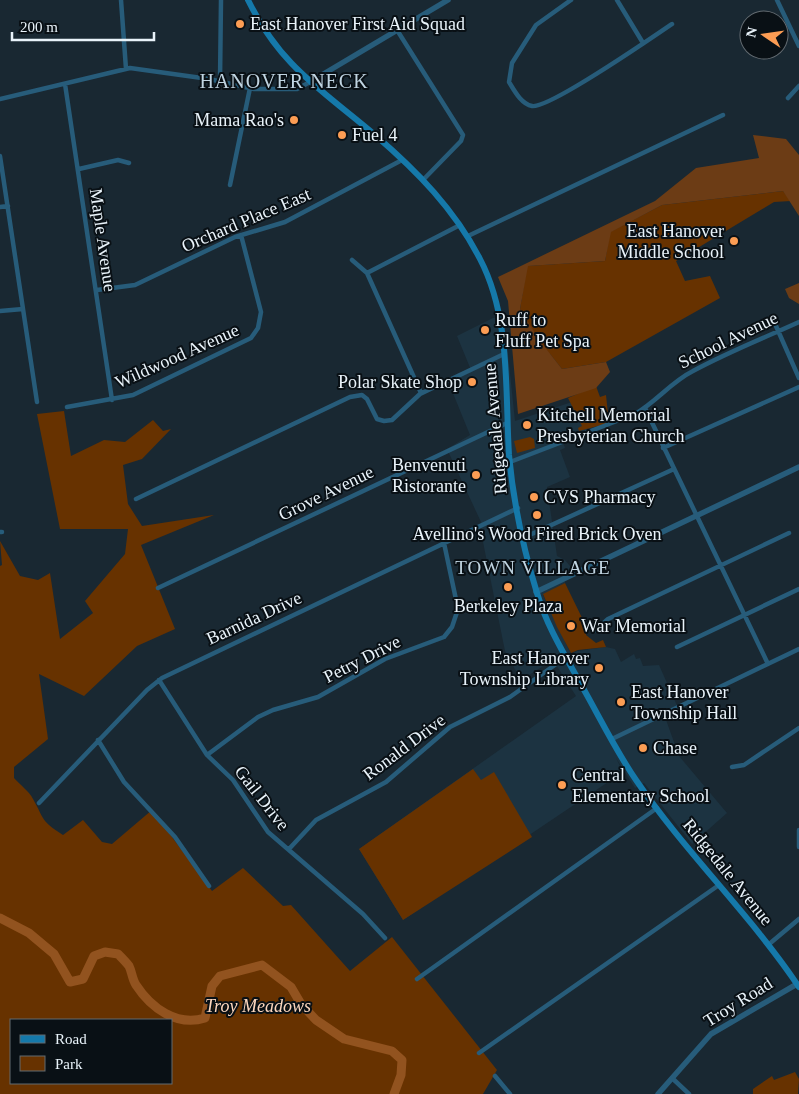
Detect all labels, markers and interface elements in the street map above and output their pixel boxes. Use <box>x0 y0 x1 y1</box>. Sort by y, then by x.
scale bar <box>12 10 155 42</box>
north arrow <box>739 10 789 60</box>
place label: East Hanover First Aid Squad <box>250 14 465 34</box>
marker: East Hanover First Aid Squad <box>234 18 246 30</box>
text: 200 m <box>20 19 58 35</box>
text: N <box>743 26 760 39</box>
district label: HANOVER NECK <box>199 70 369 92</box>
place label: Mama Rao's <box>194 110 284 130</box>
marker: Mama Rao's <box>288 114 300 126</box>
place label: Fuel 4 <box>352 125 398 145</box>
marker: Fuel 4 <box>336 129 348 141</box>
street label: Orchard Place East <box>179 184 313 256</box>
street label: Maple Avenue <box>86 187 120 293</box>
place label: East Hanover Middle School <box>618 221 724 262</box>
marker: East Hanover Middle School <box>728 235 740 247</box>
street label: School Avenue <box>675 307 781 373</box>
place label: Ruff to Fluff Pet Spa <box>495 310 590 351</box>
street label: Wildwood Avenue <box>112 320 242 392</box>
marker: Ruff to Fluff Pet Spa <box>479 324 491 336</box>
street label: Ridgedale Avenue <box>479 363 511 495</box>
place label: Polar Skate Shop <box>338 372 462 392</box>
marker: Polar Skate Shop <box>466 376 478 388</box>
place label: Kitchell Memorial Presbyterian Church <box>537 405 684 446</box>
marker: Kitchell Memorial Presbyterian Church <box>521 419 533 431</box>
place label: Benvenuti Ristorante <box>392 455 466 496</box>
street label: Grove Avenue <box>275 461 377 525</box>
marker: Benvenuti Ristorante <box>470 469 482 481</box>
place label: CVS Pharmacy <box>544 487 656 507</box>
marker: CVS Pharmacy <box>528 491 540 503</box>
marker: Avellino's Wood Fired Brick Oven <box>531 509 543 521</box>
place label: Avellino's Wood Fired Brick Oven <box>412 524 662 544</box>
district label: TOWN VILLAGE <box>455 557 611 578</box>
marker: Berkeley Plaza <box>502 581 514 593</box>
street label: Barnida Drive <box>203 587 305 649</box>
place label: Berkeley Plaza <box>454 596 562 616</box>
place label: War Memorial <box>581 616 686 636</box>
marker: War Memorial <box>565 620 577 632</box>
street label: Petry Drive <box>320 631 404 687</box>
place label: East Hanover Township Library <box>460 648 589 689</box>
marker: East Hanover Township Library <box>593 662 605 674</box>
place label: East Hanover Township Hall <box>631 682 737 723</box>
marker: East Hanover Township Hall <box>615 696 627 708</box>
street label: Ronald Drive <box>359 710 449 784</box>
place label: Chase <box>653 738 697 758</box>
marker: Chase <box>637 742 649 754</box>
street label: Gail Drive <box>231 762 293 834</box>
place label: Central Elementary School <box>572 765 709 806</box>
marker: Central Elementary School <box>556 779 568 791</box>
street label: Ridgedale Avenue <box>679 815 777 929</box>
street label: Troy Road <box>700 973 776 1031</box>
park label: Troy Meadows <box>205 996 311 1016</box>
legend <box>10 1019 172 1084</box>
text: Road <box>55 1031 87 1047</box>
text: Park <box>55 1056 83 1072</box>

